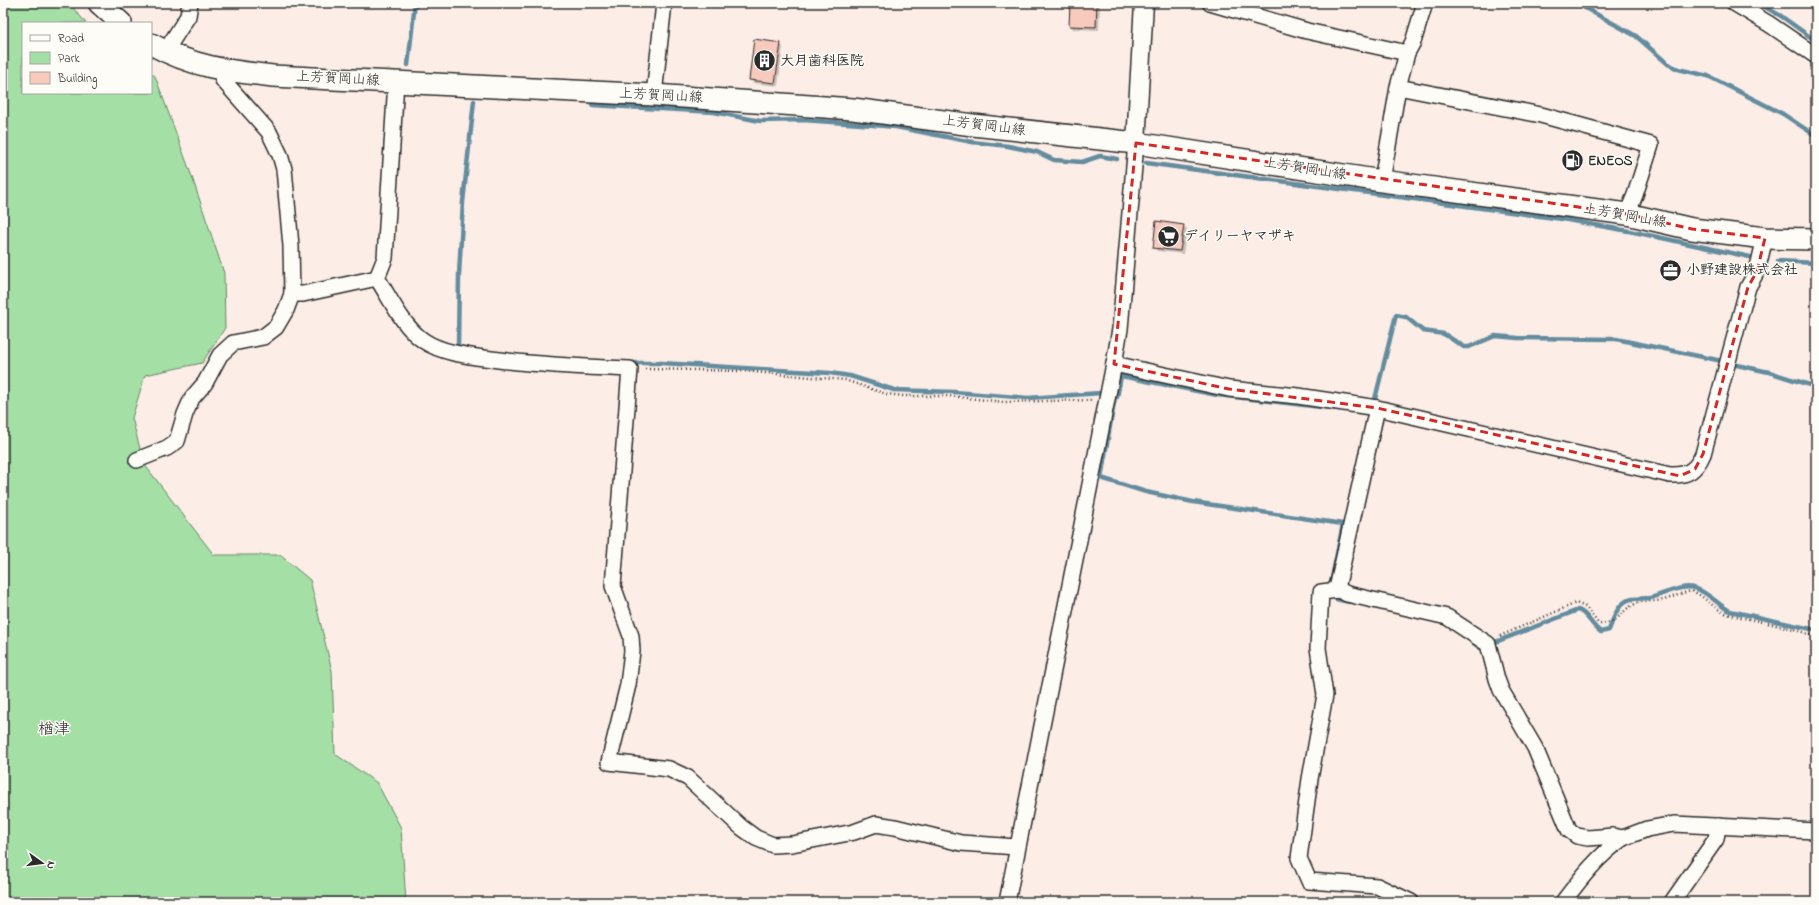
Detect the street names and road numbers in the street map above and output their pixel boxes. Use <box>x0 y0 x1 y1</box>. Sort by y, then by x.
street label: 上芳賀岡山線 <box>296 66 380 92</box>
street label: 上芳賀岡山線 <box>619 83 703 109</box>
street label: 上芳賀岡山線 <box>941 110 1027 142</box>
street label: 上芳賀岡山線 <box>1262 152 1348 186</box>
street label: 上芳賀岡山線 <box>1582 198 1668 234</box>

